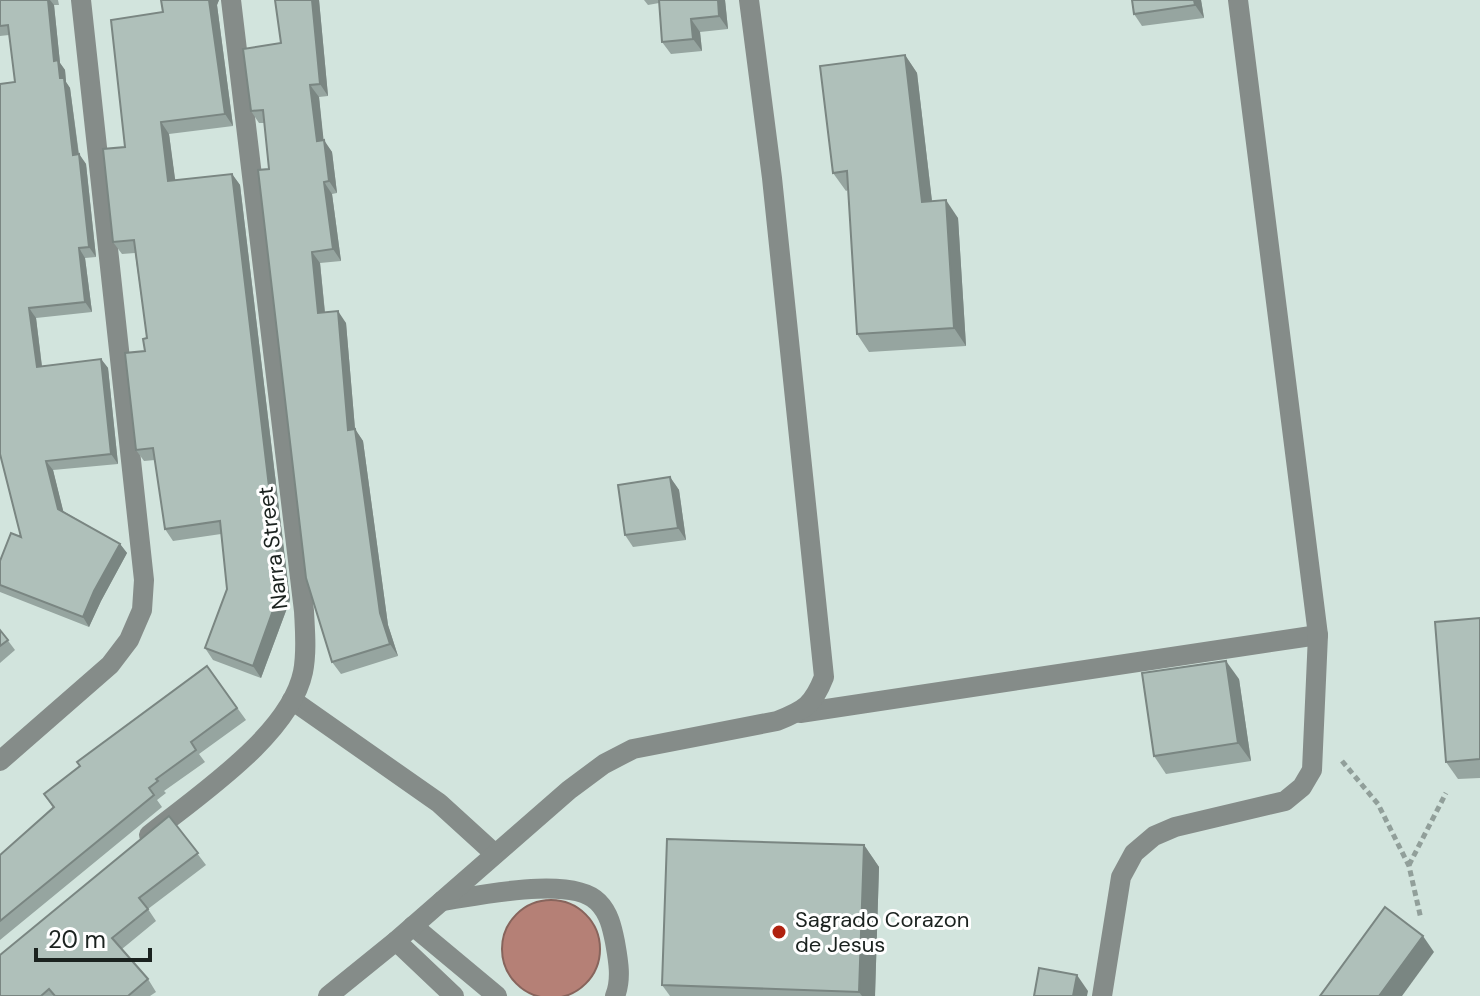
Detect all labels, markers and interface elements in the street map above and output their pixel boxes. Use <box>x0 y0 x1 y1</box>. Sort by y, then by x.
street label: Narra Street <box>251 485 294 611</box>
place label: Sagrado Corazon de Jesus <box>795 905 969 959</box>
scale bar <box>36 912 150 962</box>
marker: Sagrado Corazon de Jesus <box>770 923 788 941</box>
text: 20 m <box>48 924 106 955</box>

